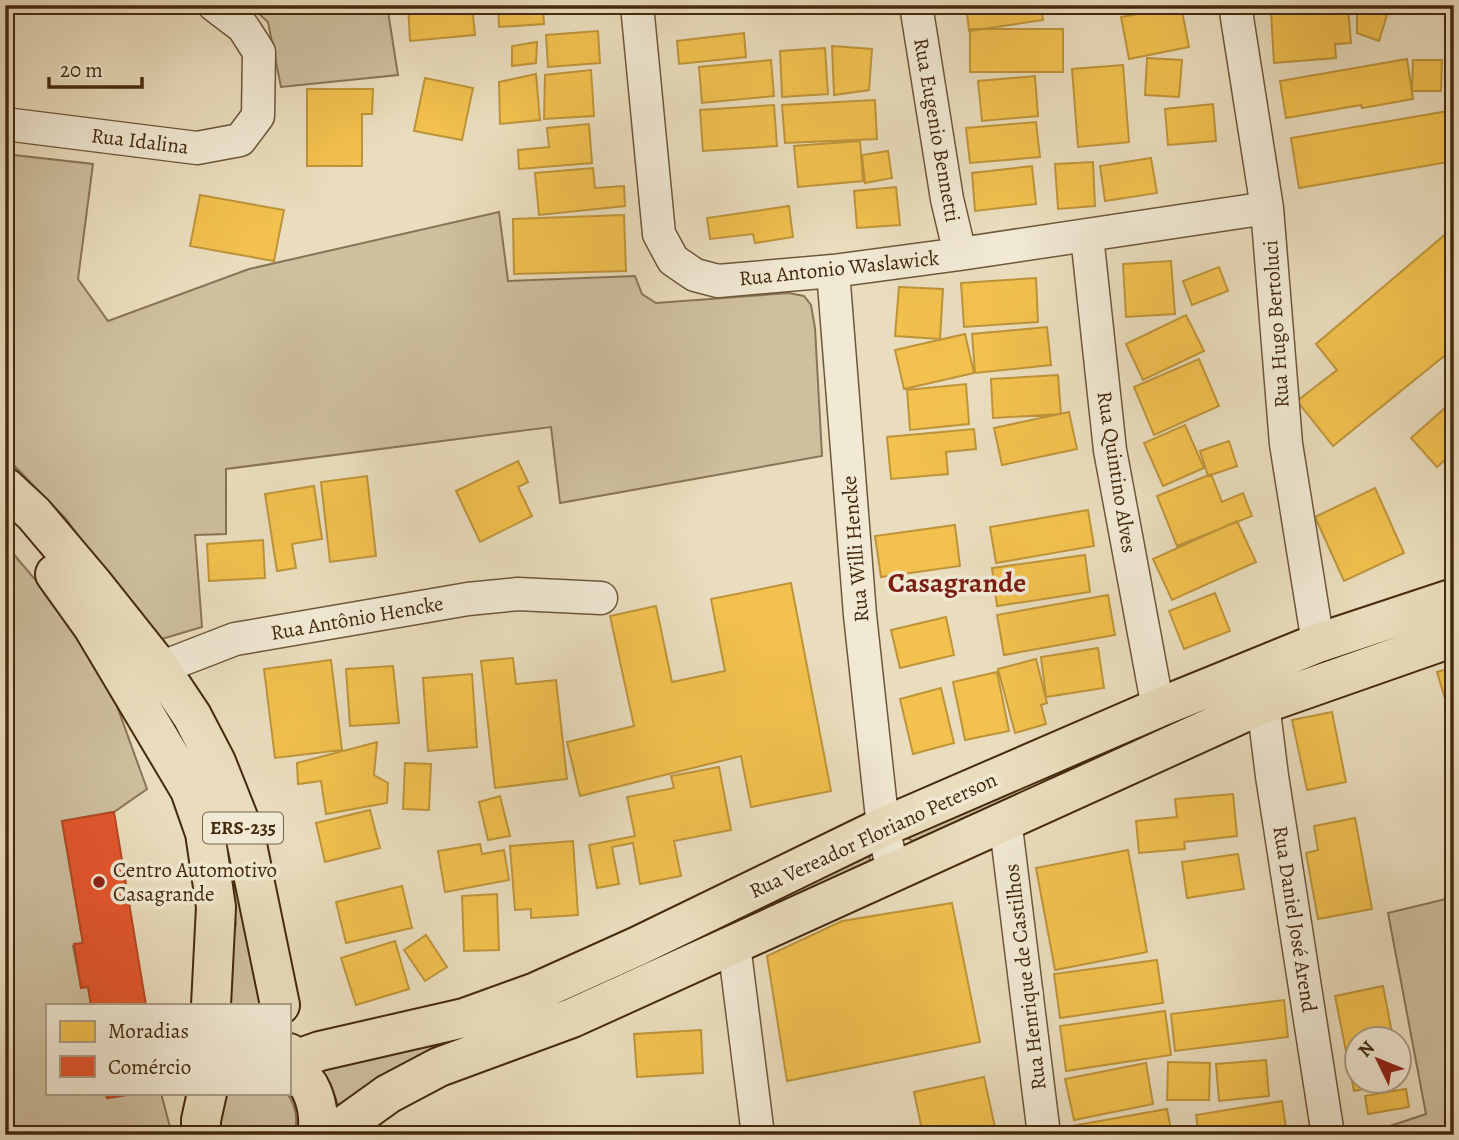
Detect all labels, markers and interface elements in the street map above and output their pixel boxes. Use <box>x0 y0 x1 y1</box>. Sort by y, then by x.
street label: Rua Eugenio Bennetti <box>907 36 967 224</box>
scale bar <box>49 46 142 90</box>
text: 20 m <box>60 56 103 84</box>
street label: Rua Idalina <box>90 121 191 161</box>
street label: Rua Hugo Bertoluci <box>1256 239 1296 409</box>
street label: Rua Antonio Waslawick <box>738 244 941 292</box>
street label: Rua Quintino Alves <box>1090 389 1144 555</box>
street label: Rua Willi Hencke <box>835 474 875 624</box>
district label: Casagrande <box>888 564 1026 602</box>
street label: Rua Antônio Hencke <box>268 589 446 647</box>
street label: Rua Vereador Floriano Peterson <box>745 765 1001 905</box>
road number: ERS-235 <box>203 813 283 844</box>
street label: Rua Daniel José Arend <box>1266 824 1324 1015</box>
place label: Centro Automotivo Casagrande <box>113 856 277 908</box>
street label: Rua Henrique de Castilhos <box>997 862 1053 1092</box>
marker: Centro Automotivo Casagrande <box>91 874 107 890</box>
legend <box>46 1004 290 1094</box>
text: Moradias <box>108 1017 189 1045</box>
north arrow <box>1344 1024 1414 1094</box>
text: N <box>1352 1035 1381 1063</box>
text: Comércio <box>108 1053 191 1081</box>

